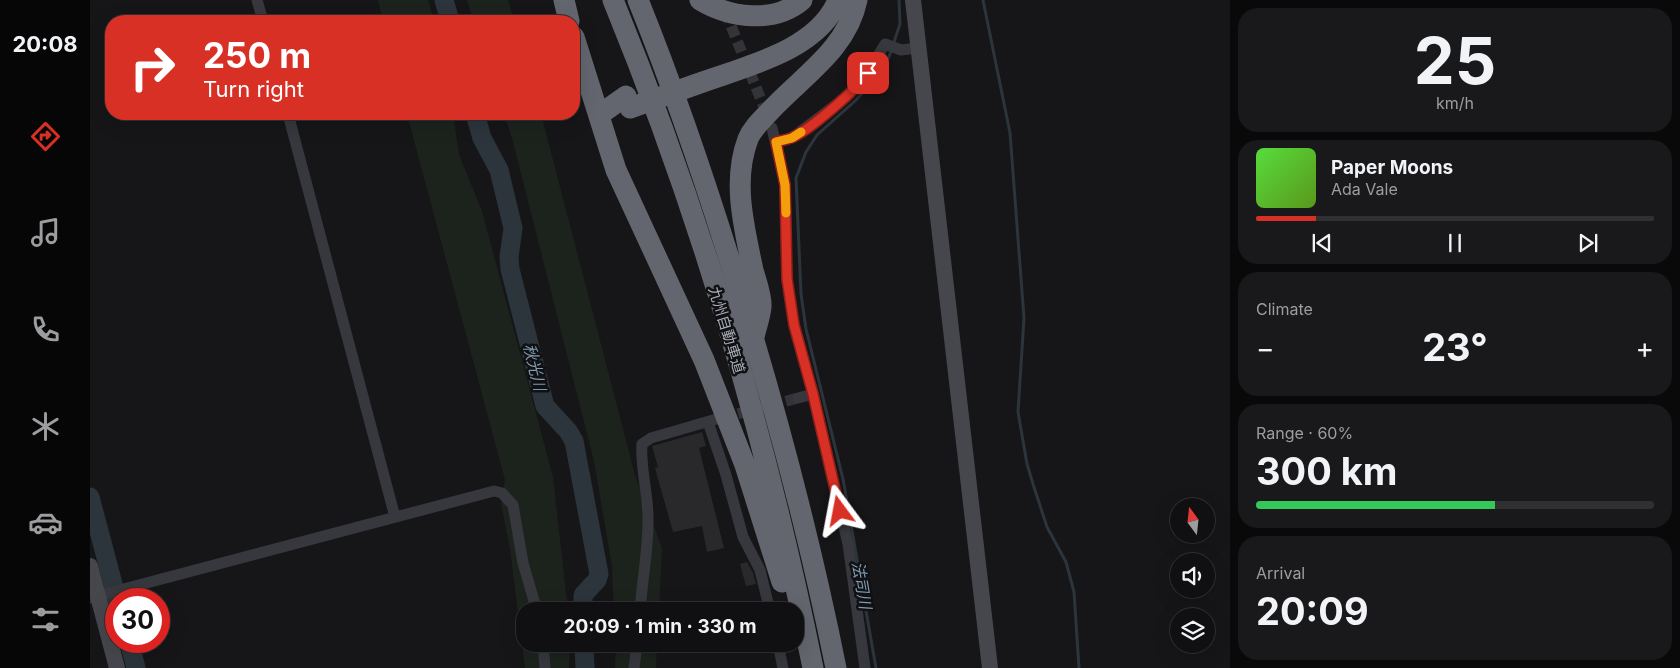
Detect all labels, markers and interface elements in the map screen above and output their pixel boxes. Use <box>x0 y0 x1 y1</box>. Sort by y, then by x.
text: 25 <box>1414 21 1496 100</box>
text: 20:08 <box>12 31 78 57</box>
text: 250 m <box>203 34 311 76</box>
icon: right <box>120 35 185 100</box>
pin <box>847 52 889 94</box>
icon: arrive <box>854 59 882 87</box>
text: Turn right <box>203 76 304 102</box>
text: km/h <box>1436 93 1474 113</box>
icon: directions <box>28 119 63 154</box>
text: Paper Moons <box>1331 156 1453 179</box>
text: Ada Vale <box>1331 179 1398 199</box>
icon: music <box>28 215 63 250</box>
icon: previous <box>1308 229 1336 257</box>
icon: pause <box>1441 229 1469 257</box>
icon: next <box>1574 229 1602 257</box>
street label: 九州自動車道 <box>705 284 749 376</box>
text: Climate <box>1256 299 1313 319</box>
icon: phone <box>28 312 63 347</box>
text: 23° <box>1422 324 1488 370</box>
text: − <box>1256 331 1275 365</box>
text: + <box>1635 331 1654 365</box>
water label: 秋光川 <box>519 341 551 395</box>
icon: climate <box>28 409 63 444</box>
text: Range · 60% <box>1256 423 1353 443</box>
text: 300 km <box>1256 448 1398 494</box>
position arrow <box>813 484 865 536</box>
north arrow <box>1170 498 1215 542</box>
map controls <box>1170 498 1215 653</box>
icon: car <box>28 505 63 540</box>
button: sound <box>1170 553 1215 598</box>
water label: 法司川 <box>848 560 876 612</box>
text: Arrival <box>1256 563 1305 583</box>
speed limit sign: 30 <box>105 588 170 653</box>
text: 20:09 <box>1256 588 1369 634</box>
icon: filters <box>28 602 63 637</box>
button: layers <box>1170 608 1215 653</box>
text: 20:09 · 1 min · 330 m <box>563 615 757 638</box>

